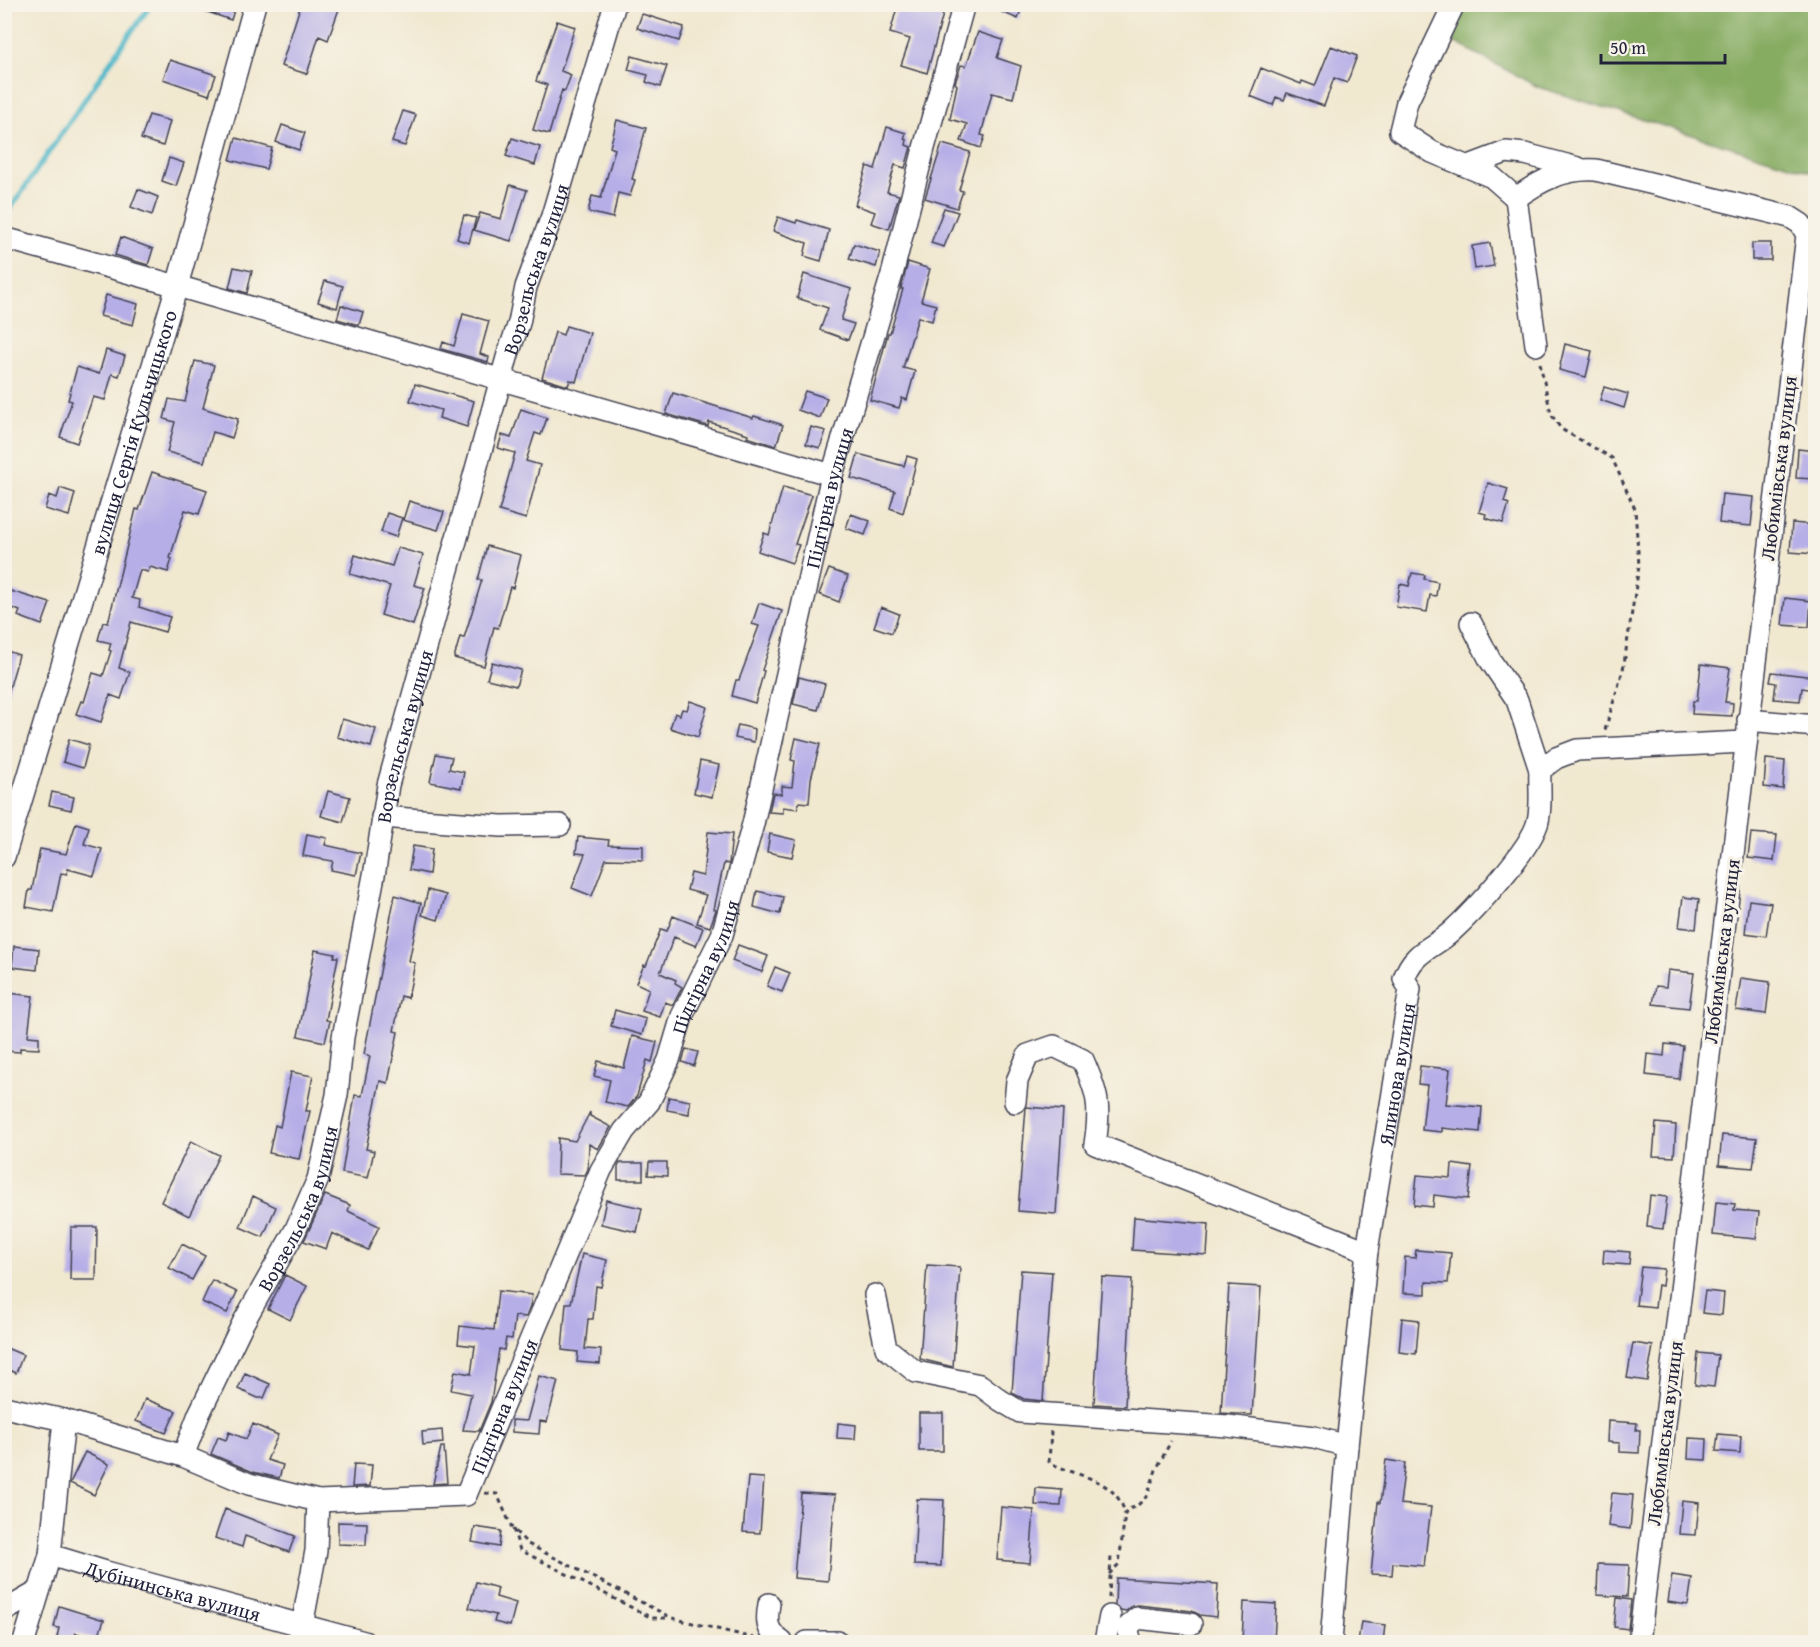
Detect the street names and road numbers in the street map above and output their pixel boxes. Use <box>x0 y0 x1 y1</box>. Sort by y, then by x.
street label: Ворзельська вулиця <box>495 180 575 358</box>
street label: вулиця Сергія Кульчицького <box>82 306 183 558</box>
street label: Любимівська вулиця <box>1752 374 1804 562</box>
street label: Підгірна вулиця <box>797 424 860 571</box>
street label: Ворзельська вулиця <box>368 646 440 825</box>
street label: Любимівська вулиця <box>1695 857 1747 1045</box>
street label: Підгірна вулиця <box>663 896 746 1037</box>
street label: Ялинова вулиця <box>1370 1000 1422 1149</box>
street label: Ворзельська вулиця <box>250 1123 344 1296</box>
street label: Підгірна вулиця <box>462 1334 544 1478</box>
street label: Любимівська вулиця <box>1638 1339 1690 1527</box>
street label: Дубінинська вулиця <box>81 1552 264 1628</box>

